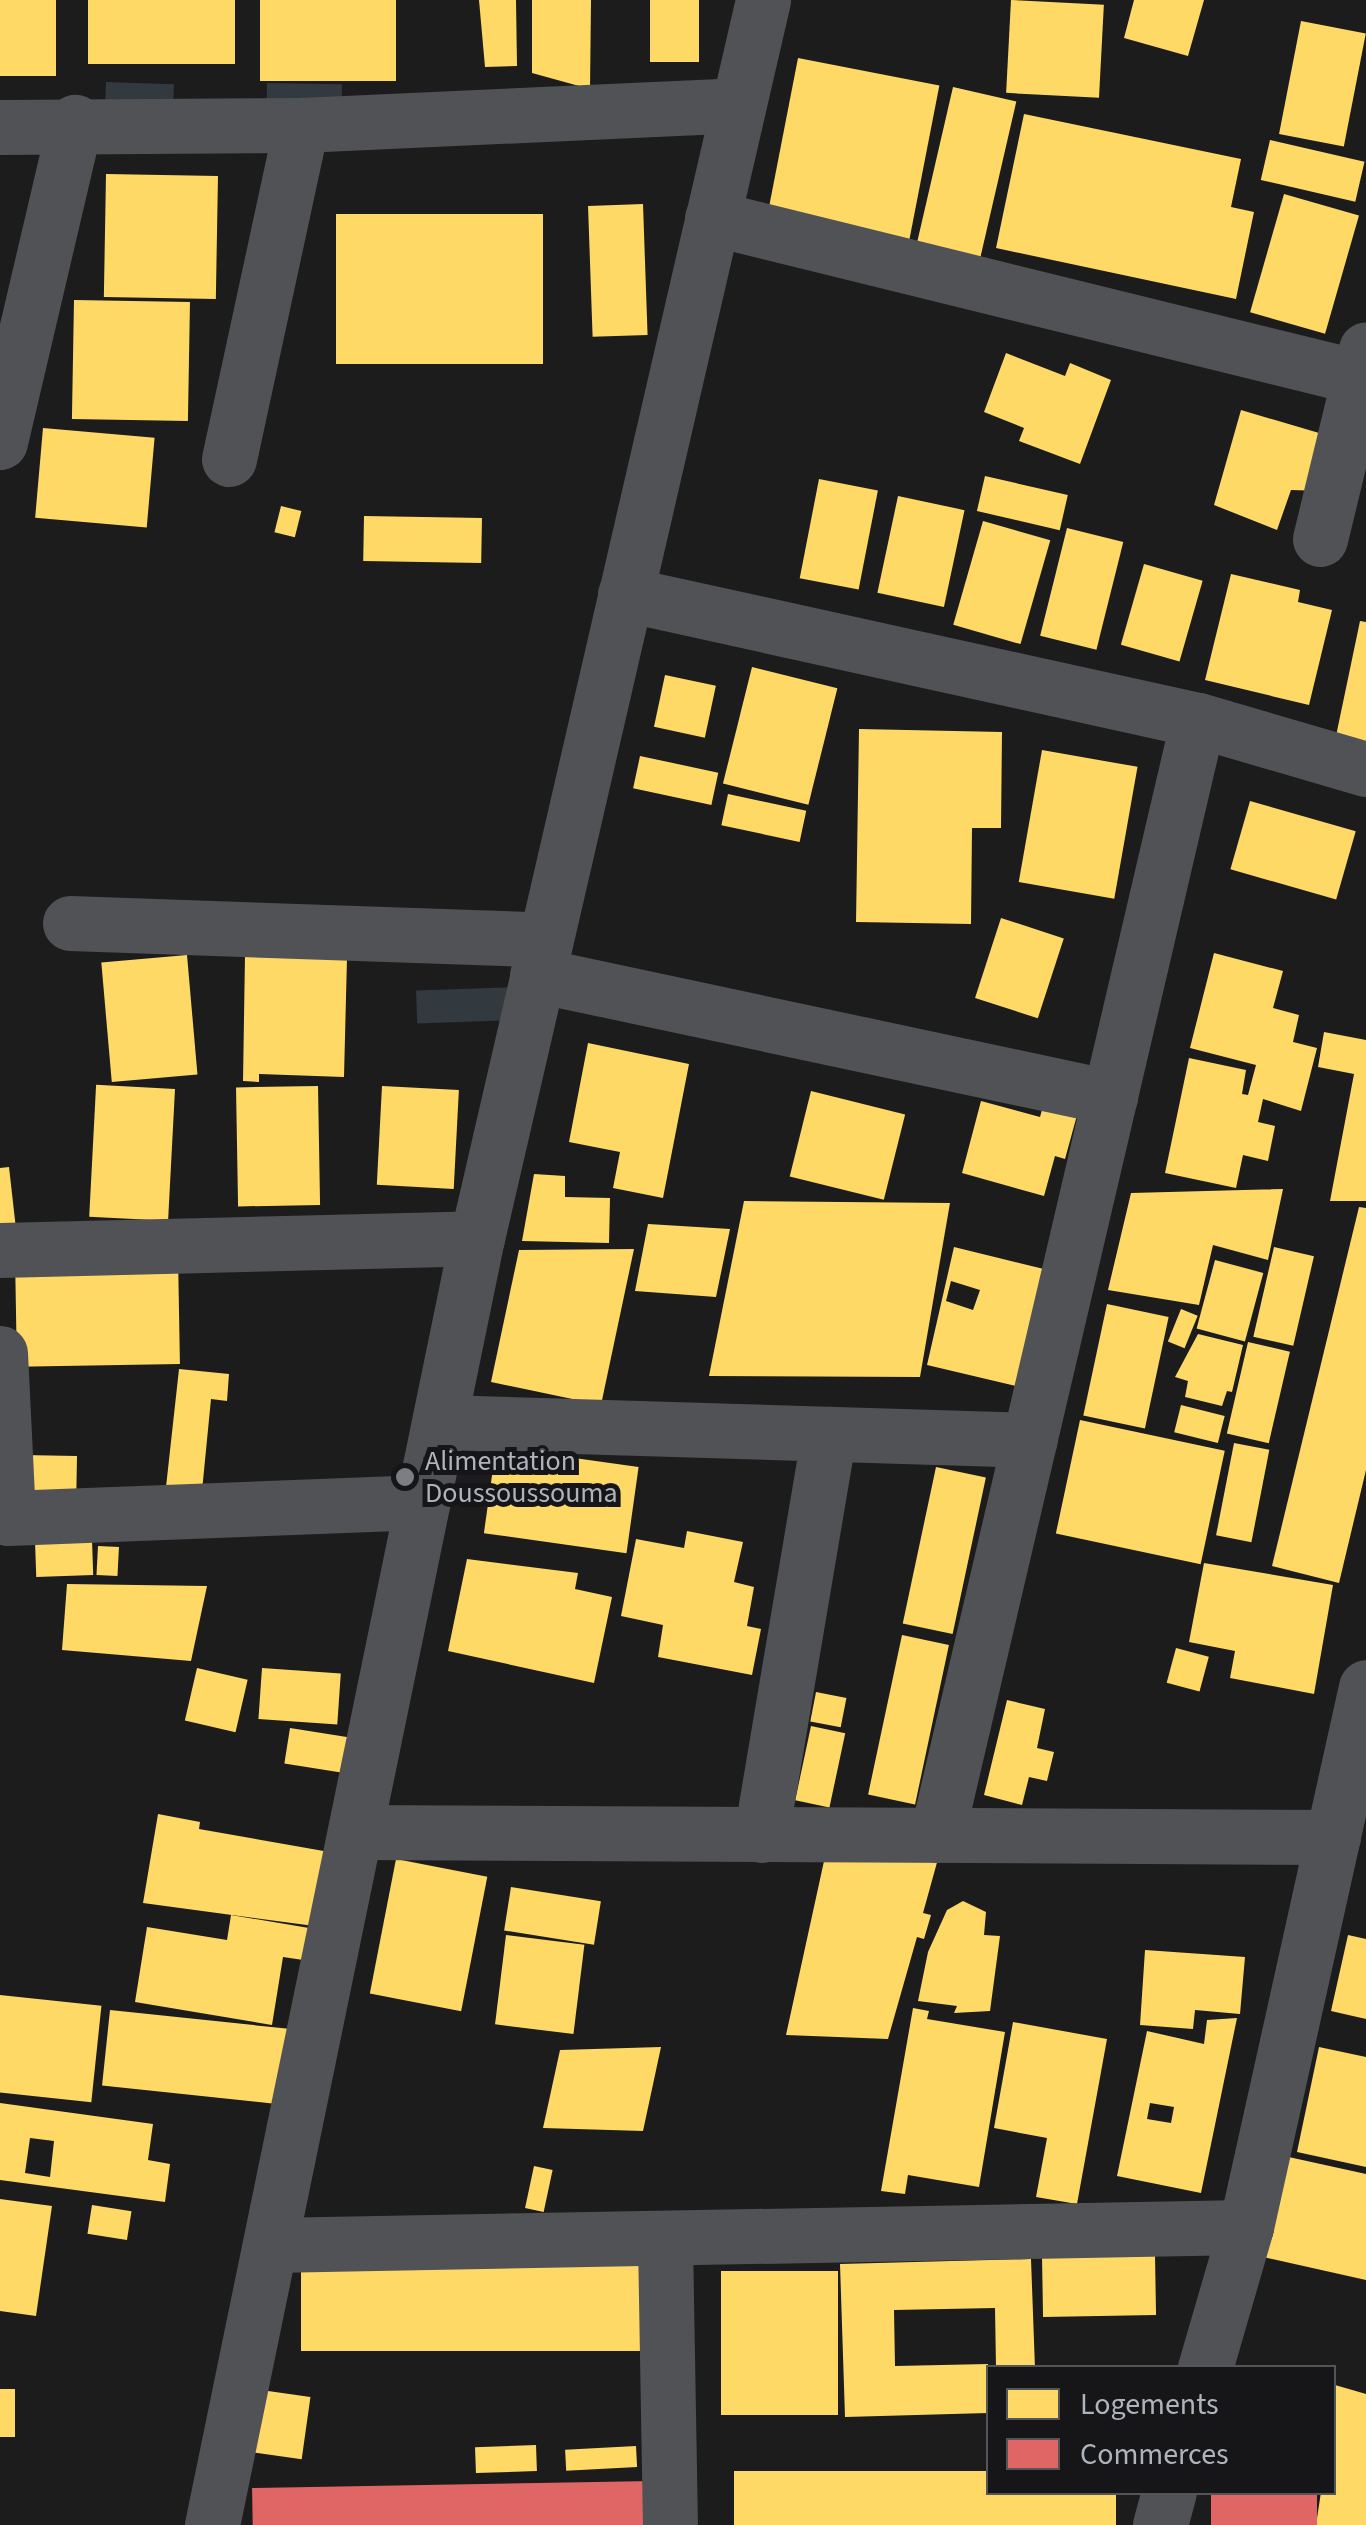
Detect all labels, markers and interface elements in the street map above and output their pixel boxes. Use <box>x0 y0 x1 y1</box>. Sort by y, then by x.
place label: Alimentation Doussoussouma <box>425 1444 618 1510</box>
marker: Alimentation Doussoussouma <box>394 1466 416 1488</box>
legend <box>986 2365 1336 2495</box>
text: Logements <box>1080 2383 1219 2426</box>
text: Commerces <box>1080 2433 1229 2476</box>

